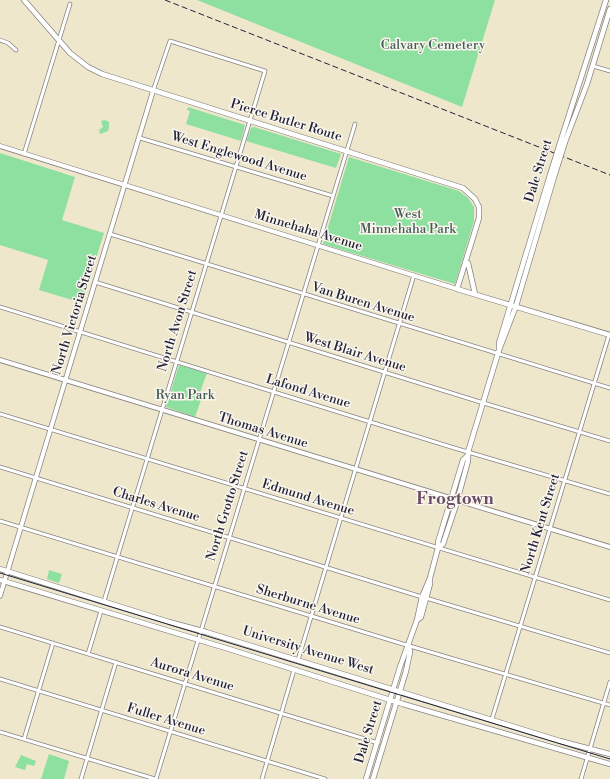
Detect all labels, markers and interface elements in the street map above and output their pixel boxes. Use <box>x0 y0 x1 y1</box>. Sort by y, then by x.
park label: Calvary Cemetery <box>381 38 485 54</box>
street label: Pierce Butler Route <box>228 97 344 145</box>
street label: West Englewood Avenue <box>169 129 309 185</box>
street label: Dale Street <box>522 138 556 204</box>
street label: Minnehaha Avenue <box>252 207 364 255</box>
park label: West Minnehaha Park <box>360 207 456 238</box>
street label: North Victoria Street <box>49 253 101 377</box>
street label: North Avon Street <box>155 268 201 374</box>
street label: Van Buren Avenue <box>310 280 416 326</box>
street label: West Blair Avenue <box>302 330 408 376</box>
street label: Lafond Avenue <box>264 372 352 412</box>
park label: Ryan Park <box>155 388 215 404</box>
street label: Thomas Avenue <box>216 410 310 452</box>
street label: North Grotto Street <box>204 449 252 563</box>
street label: North Kent Street <box>518 472 564 576</box>
street label: Edmund Avenue <box>260 477 356 519</box>
street label: Charles Avenue <box>111 484 201 526</box>
district label: Frogtown <box>416 490 494 510</box>
street label: Sherburne Avenue <box>254 582 362 628</box>
street label: University Avenue West <box>240 624 376 678</box>
street label: Aurora Avenue <box>148 655 236 695</box>
street label: Dale Street <box>352 699 386 765</box>
street label: Fuller Avenue <box>125 701 207 739</box>

